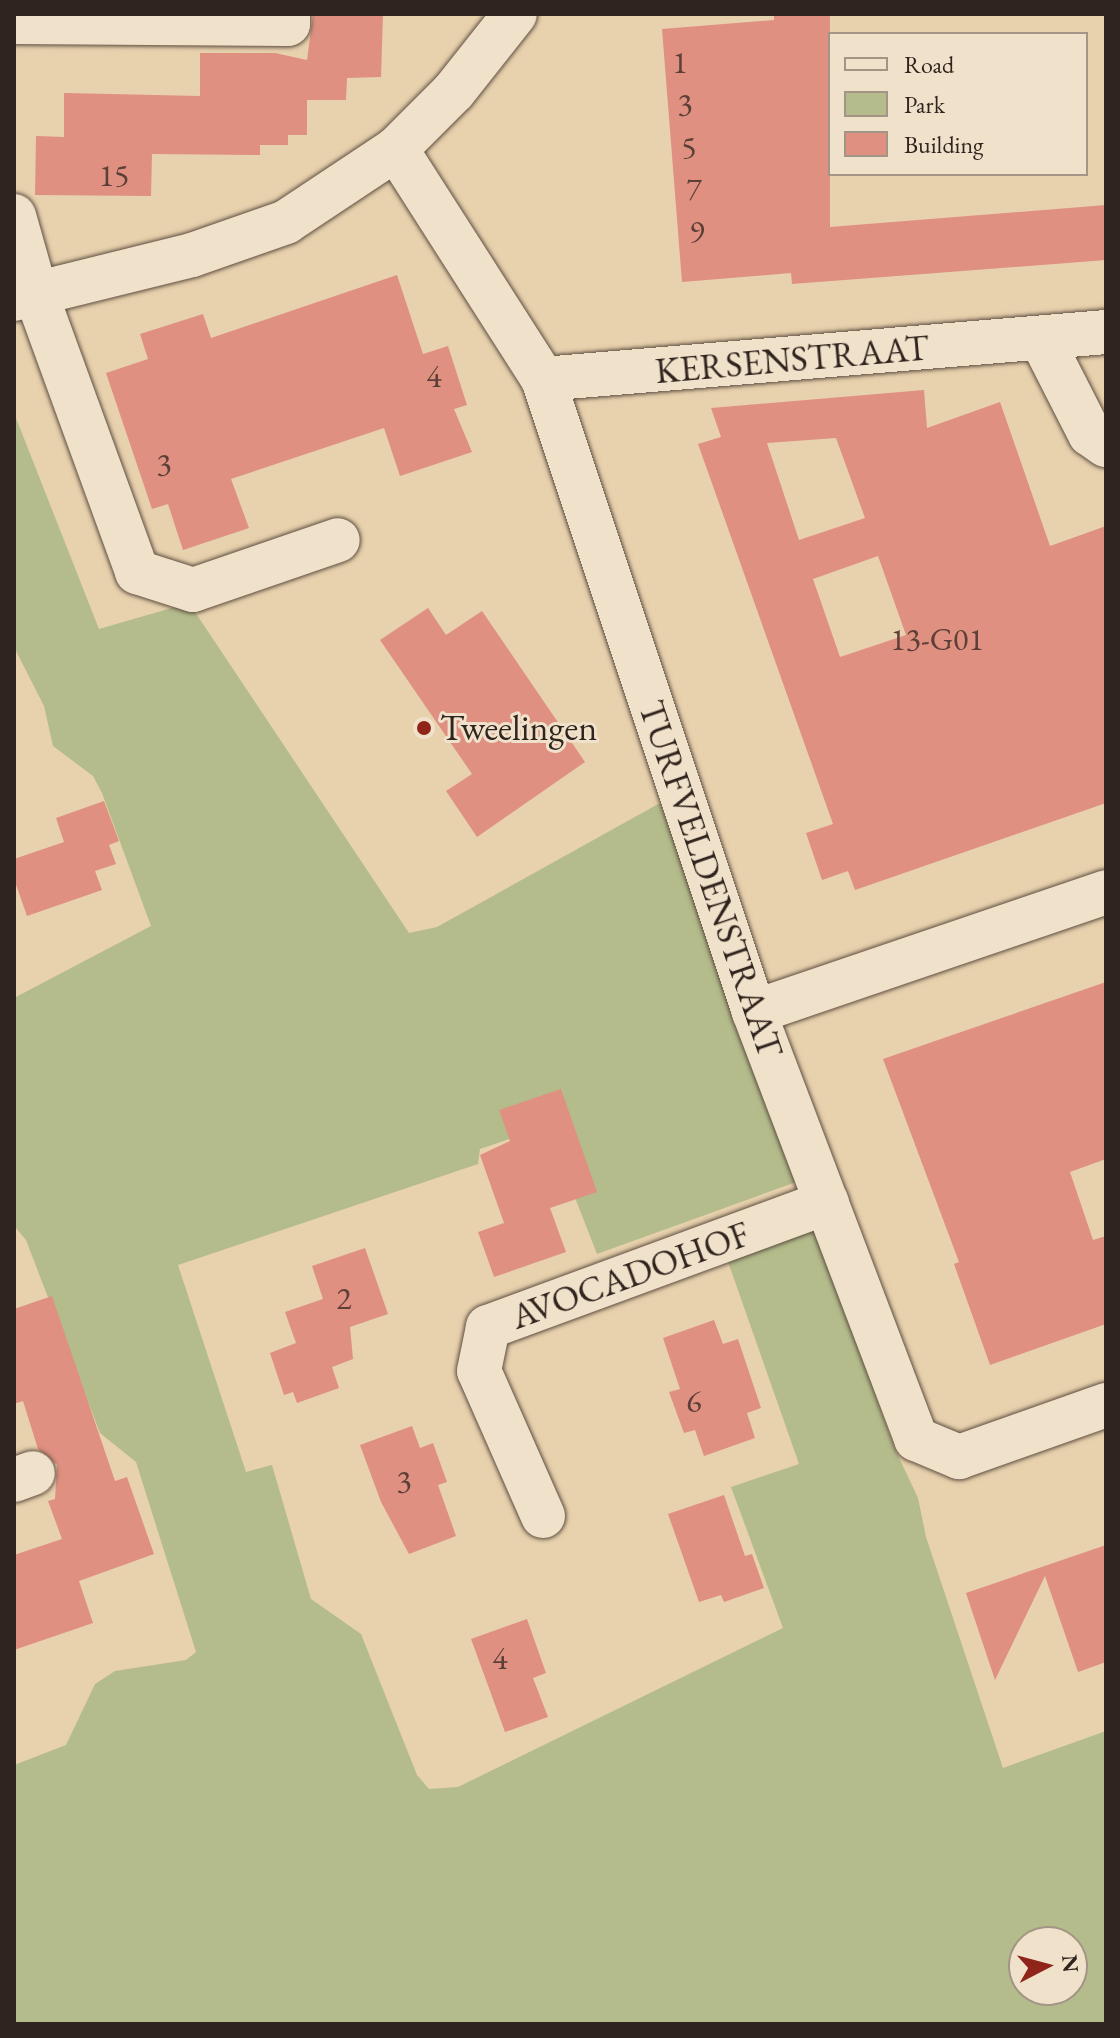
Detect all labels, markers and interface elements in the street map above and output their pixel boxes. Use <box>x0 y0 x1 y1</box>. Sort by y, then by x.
legend <box>828 32 1088 176</box>
house number: 1 <box>672 43 688 81</box>
text: Road <box>904 49 954 80</box>
house number: 3 <box>677 85 693 123</box>
text: Park <box>904 89 945 120</box>
house number: 5 <box>681 128 697 166</box>
text: Building <box>904 129 984 160</box>
house number: 15 <box>99 156 129 194</box>
house number: 7 <box>686 169 702 207</box>
house number: 9 <box>689 212 705 250</box>
street label: KERSENSTRAAT <box>653 326 931 392</box>
house number: 4 <box>426 357 442 395</box>
house number: 3 <box>156 445 172 483</box>
house number: 13-G01 <box>890 620 984 658</box>
street label: TURFVELDENSTRAAT <box>630 695 792 1063</box>
place label: Tweelingen <box>440 706 597 750</box>
marker: Tweelingen <box>415 719 433 737</box>
street label: AVOCADOHOF <box>505 1212 755 1338</box>
house number: 2 <box>336 1279 352 1317</box>
house number: 6 <box>686 1382 702 1420</box>
house number: 3 <box>396 1462 412 1500</box>
house number: 4 <box>492 1639 508 1677</box>
north arrow <box>1008 1926 1088 2006</box>
text: N <box>1055 1953 1086 1974</box>

